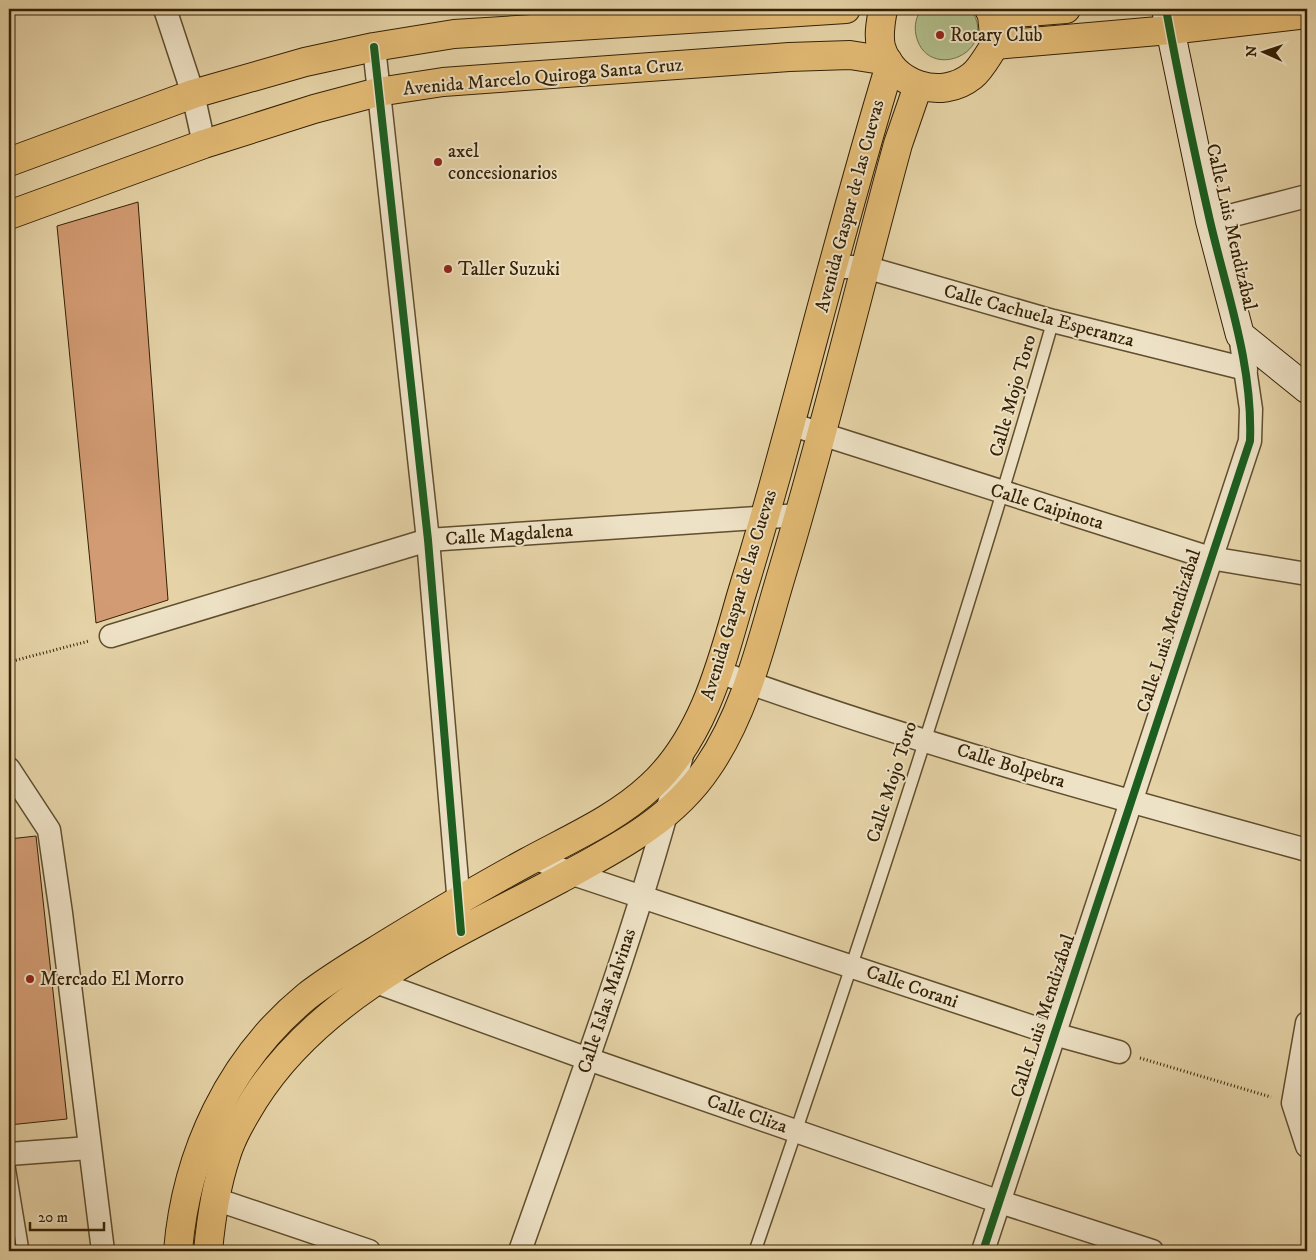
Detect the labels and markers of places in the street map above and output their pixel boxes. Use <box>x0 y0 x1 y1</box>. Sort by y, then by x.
place label: Rotary Club <box>950 24 1043 47</box>
marker: Rotary Club <box>934 29 946 41</box>
place label: axel concesionarios <box>448 140 557 185</box>
marker: axel concesionarios <box>432 156 444 168</box>
place label: Taller Suzuki <box>458 258 560 281</box>
marker: Taller Suzuki <box>442 263 454 275</box>
place label: Mercado El Morro <box>40 968 184 991</box>
marker: Mercado El Morro <box>24 973 36 985</box>

